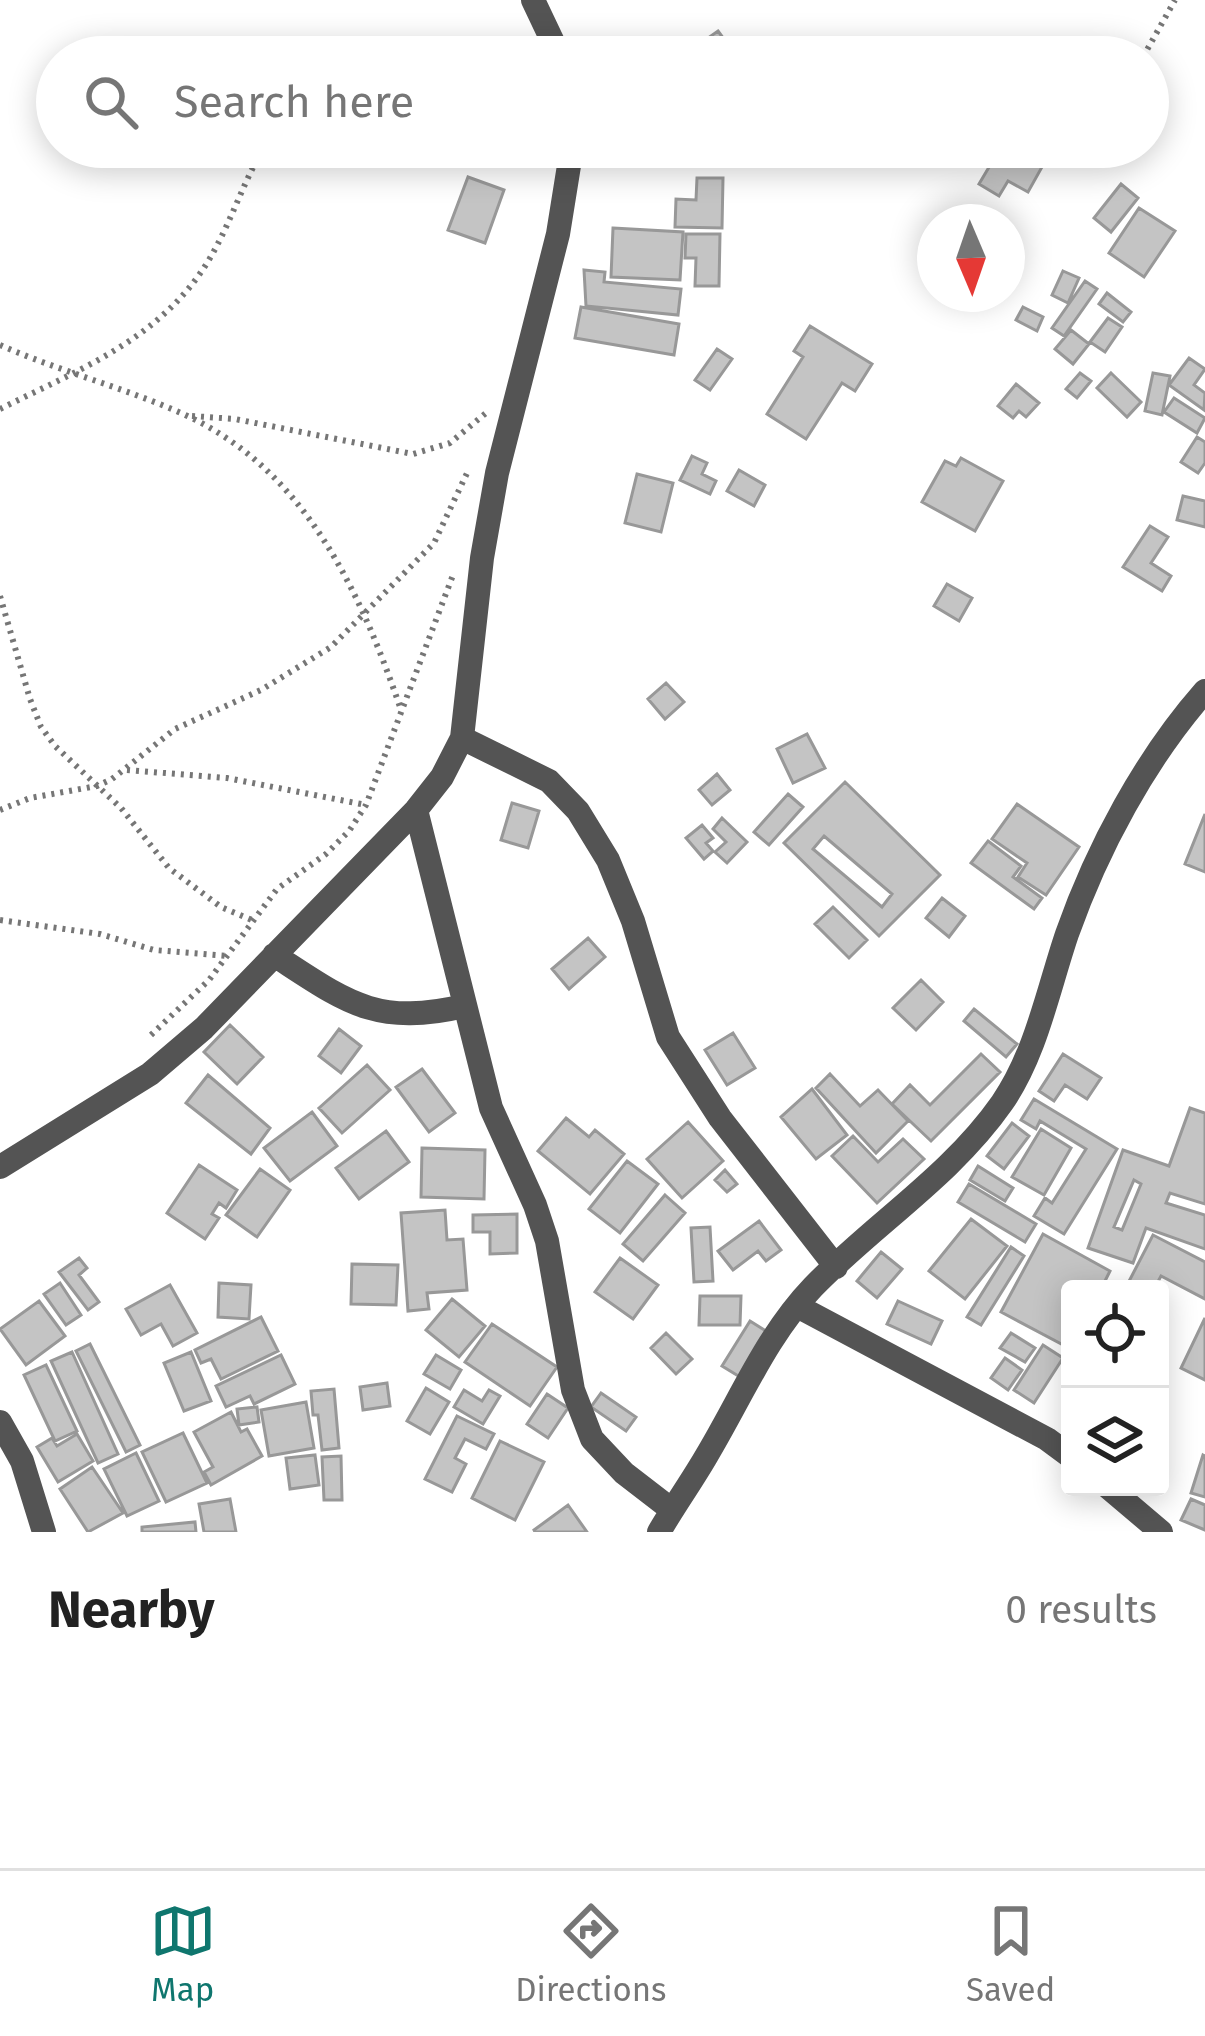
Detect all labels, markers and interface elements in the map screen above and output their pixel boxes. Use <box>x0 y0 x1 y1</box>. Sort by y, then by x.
search box <box>36 36 1169 168</box>
icon: search <box>78 69 144 135</box>
text: Search here <box>174 75 414 129</box>
north arrow <box>917 204 1025 312</box>
map controls <box>1061 1280 1169 1496</box>
button: locate <box>1061 1280 1169 1388</box>
button: layers <box>1061 1388 1169 1496</box>
text: Nearby <box>48 1579 214 1641</box>
text: 0 results <box>1005 1587 1157 1633</box>
tab: Map <box>150 1898 216 2010</box>
tab: Directions <box>515 1898 667 2010</box>
tab: Saved <box>966 1898 1055 2010</box>

